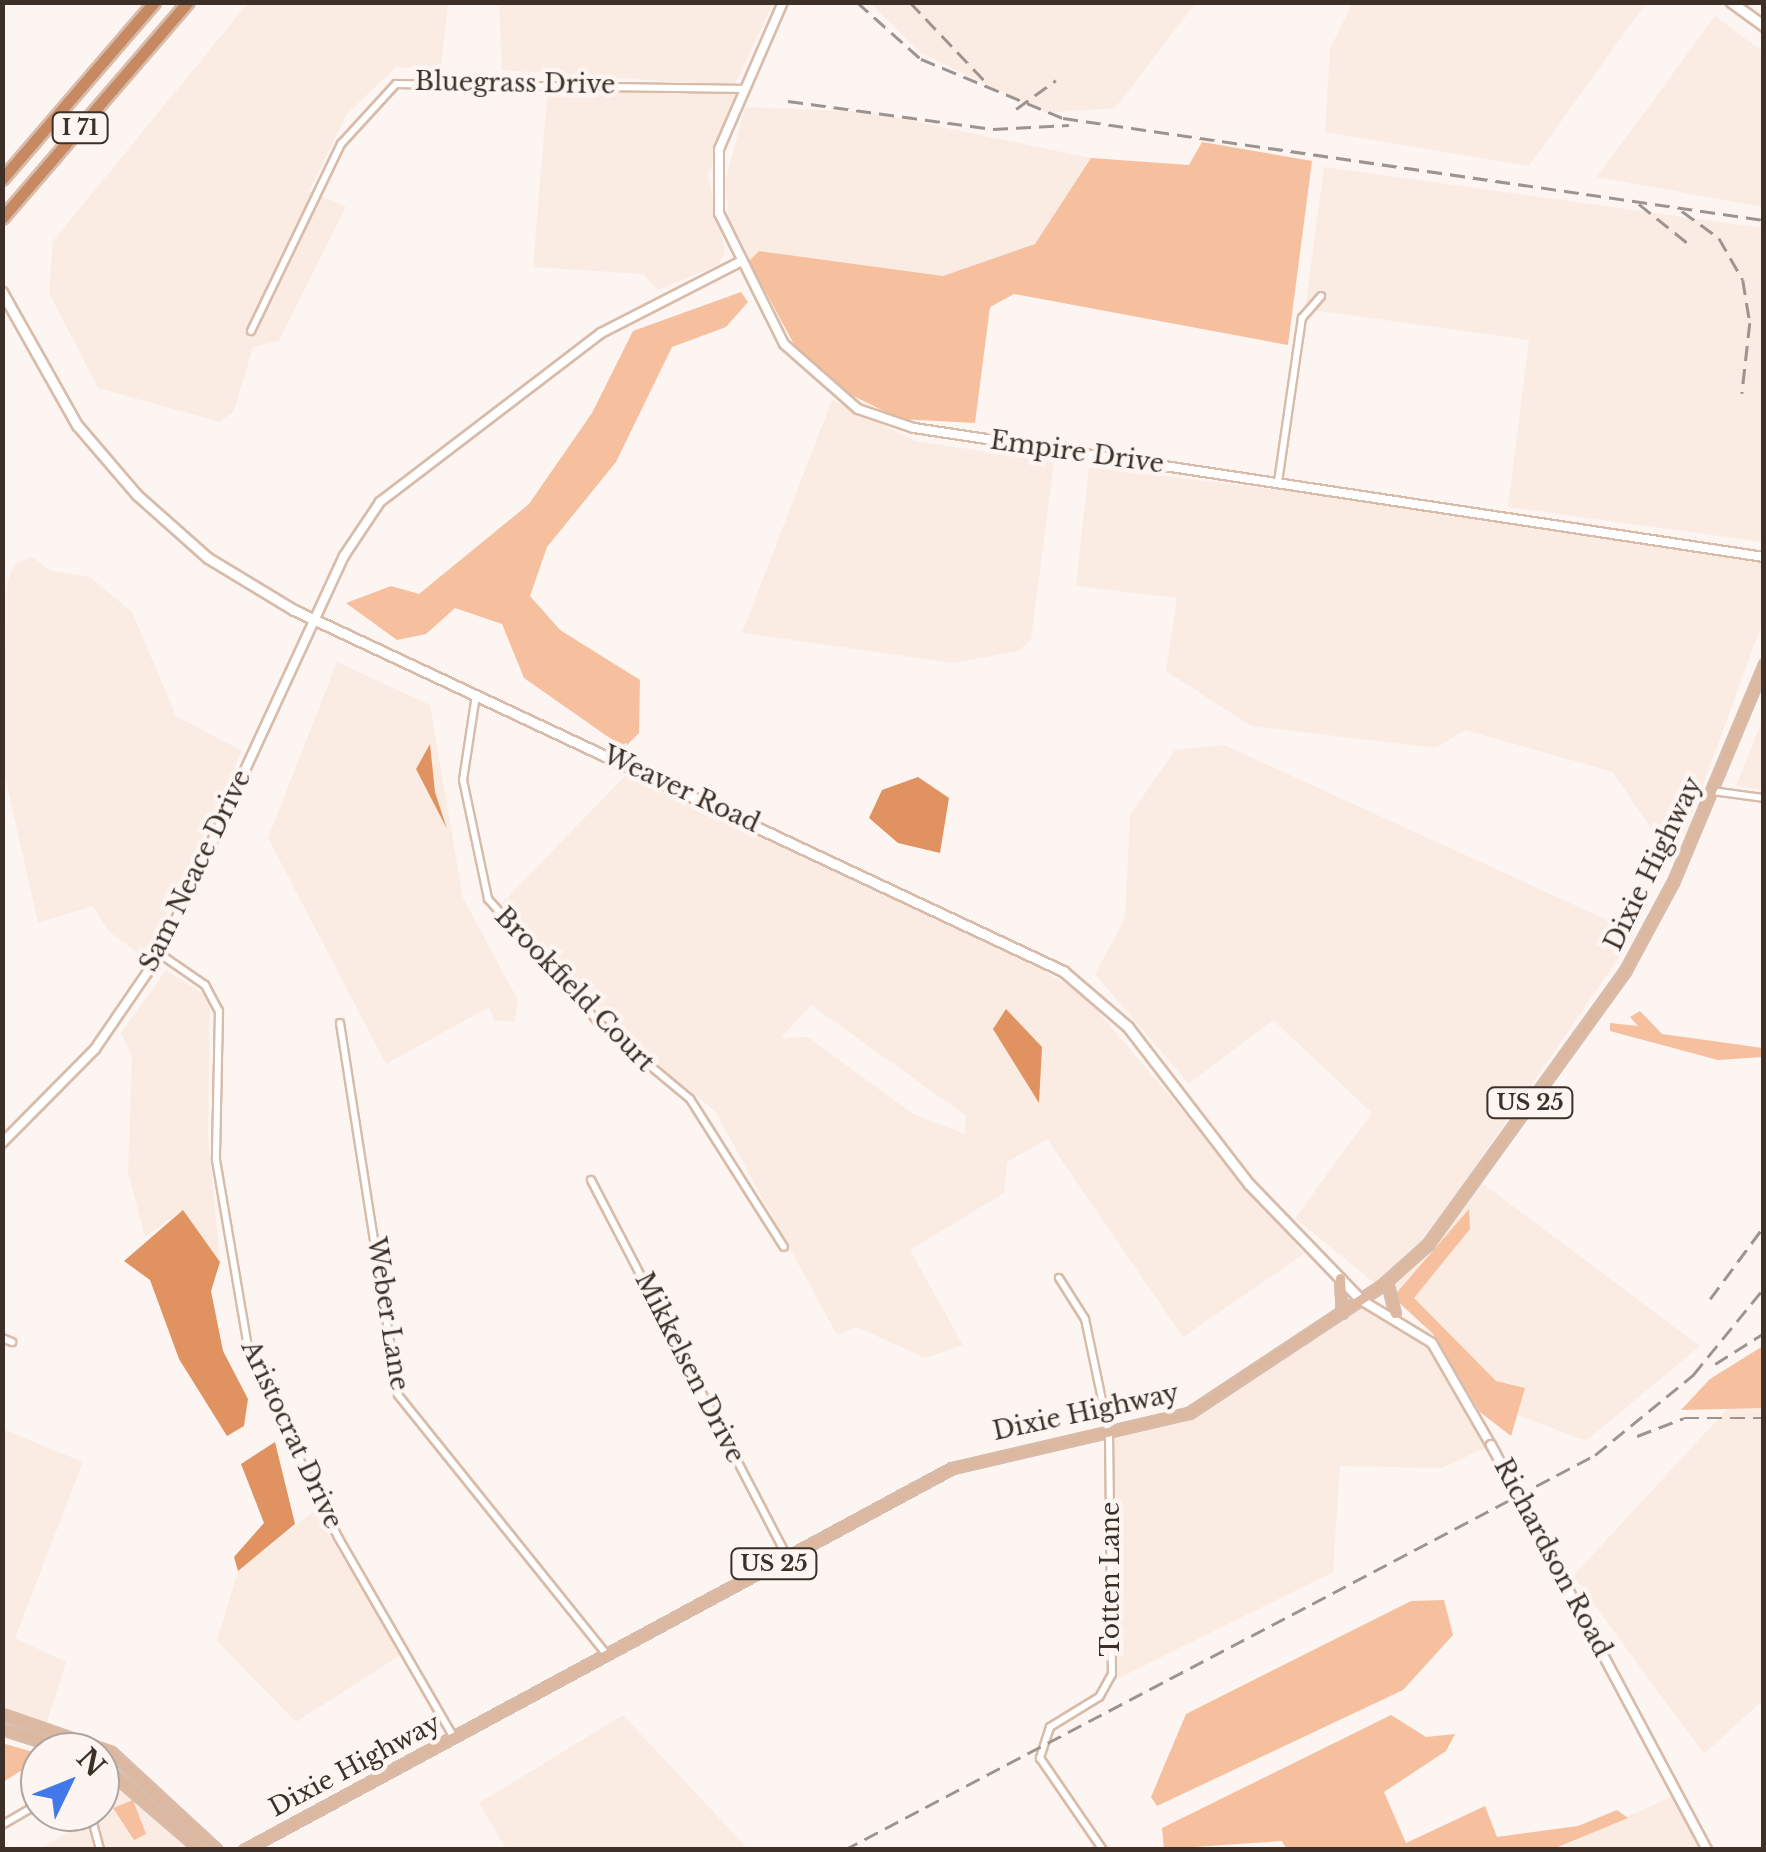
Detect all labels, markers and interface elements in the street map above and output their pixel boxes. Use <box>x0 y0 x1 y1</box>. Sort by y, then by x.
street label: Bluegrass Drive <box>415 67 615 101</box>
road number: I 71 <box>50 111 110 145</box>
street label: Empire Drive <box>988 426 1166 480</box>
street label: Weaver Road <box>598 741 764 839</box>
street label: Sam Neace Drive <box>134 765 258 977</box>
street label: Dixie Highway <box>1599 772 1709 956</box>
street label: Brookfield Court <box>488 902 660 1078</box>
road number: US 25 <box>1485 1086 1575 1120</box>
street label: Weber Lane <box>360 1235 414 1393</box>
street label: Mikkelsen Drive <box>628 1268 750 1468</box>
street label: Aristocrat Drive <box>234 1336 348 1534</box>
street label: Dixie Highway <box>990 1379 1182 1447</box>
street label: Richardson Road <box>1487 1454 1617 1662</box>
street label: Totten Lane <box>1096 1502 1126 1656</box>
road number: US 25 <box>729 1547 819 1581</box>
street label: Dixie Highway <box>264 1708 446 1824</box>
north arrow <box>20 1732 120 1832</box>
text: N <box>69 1741 113 1784</box>

